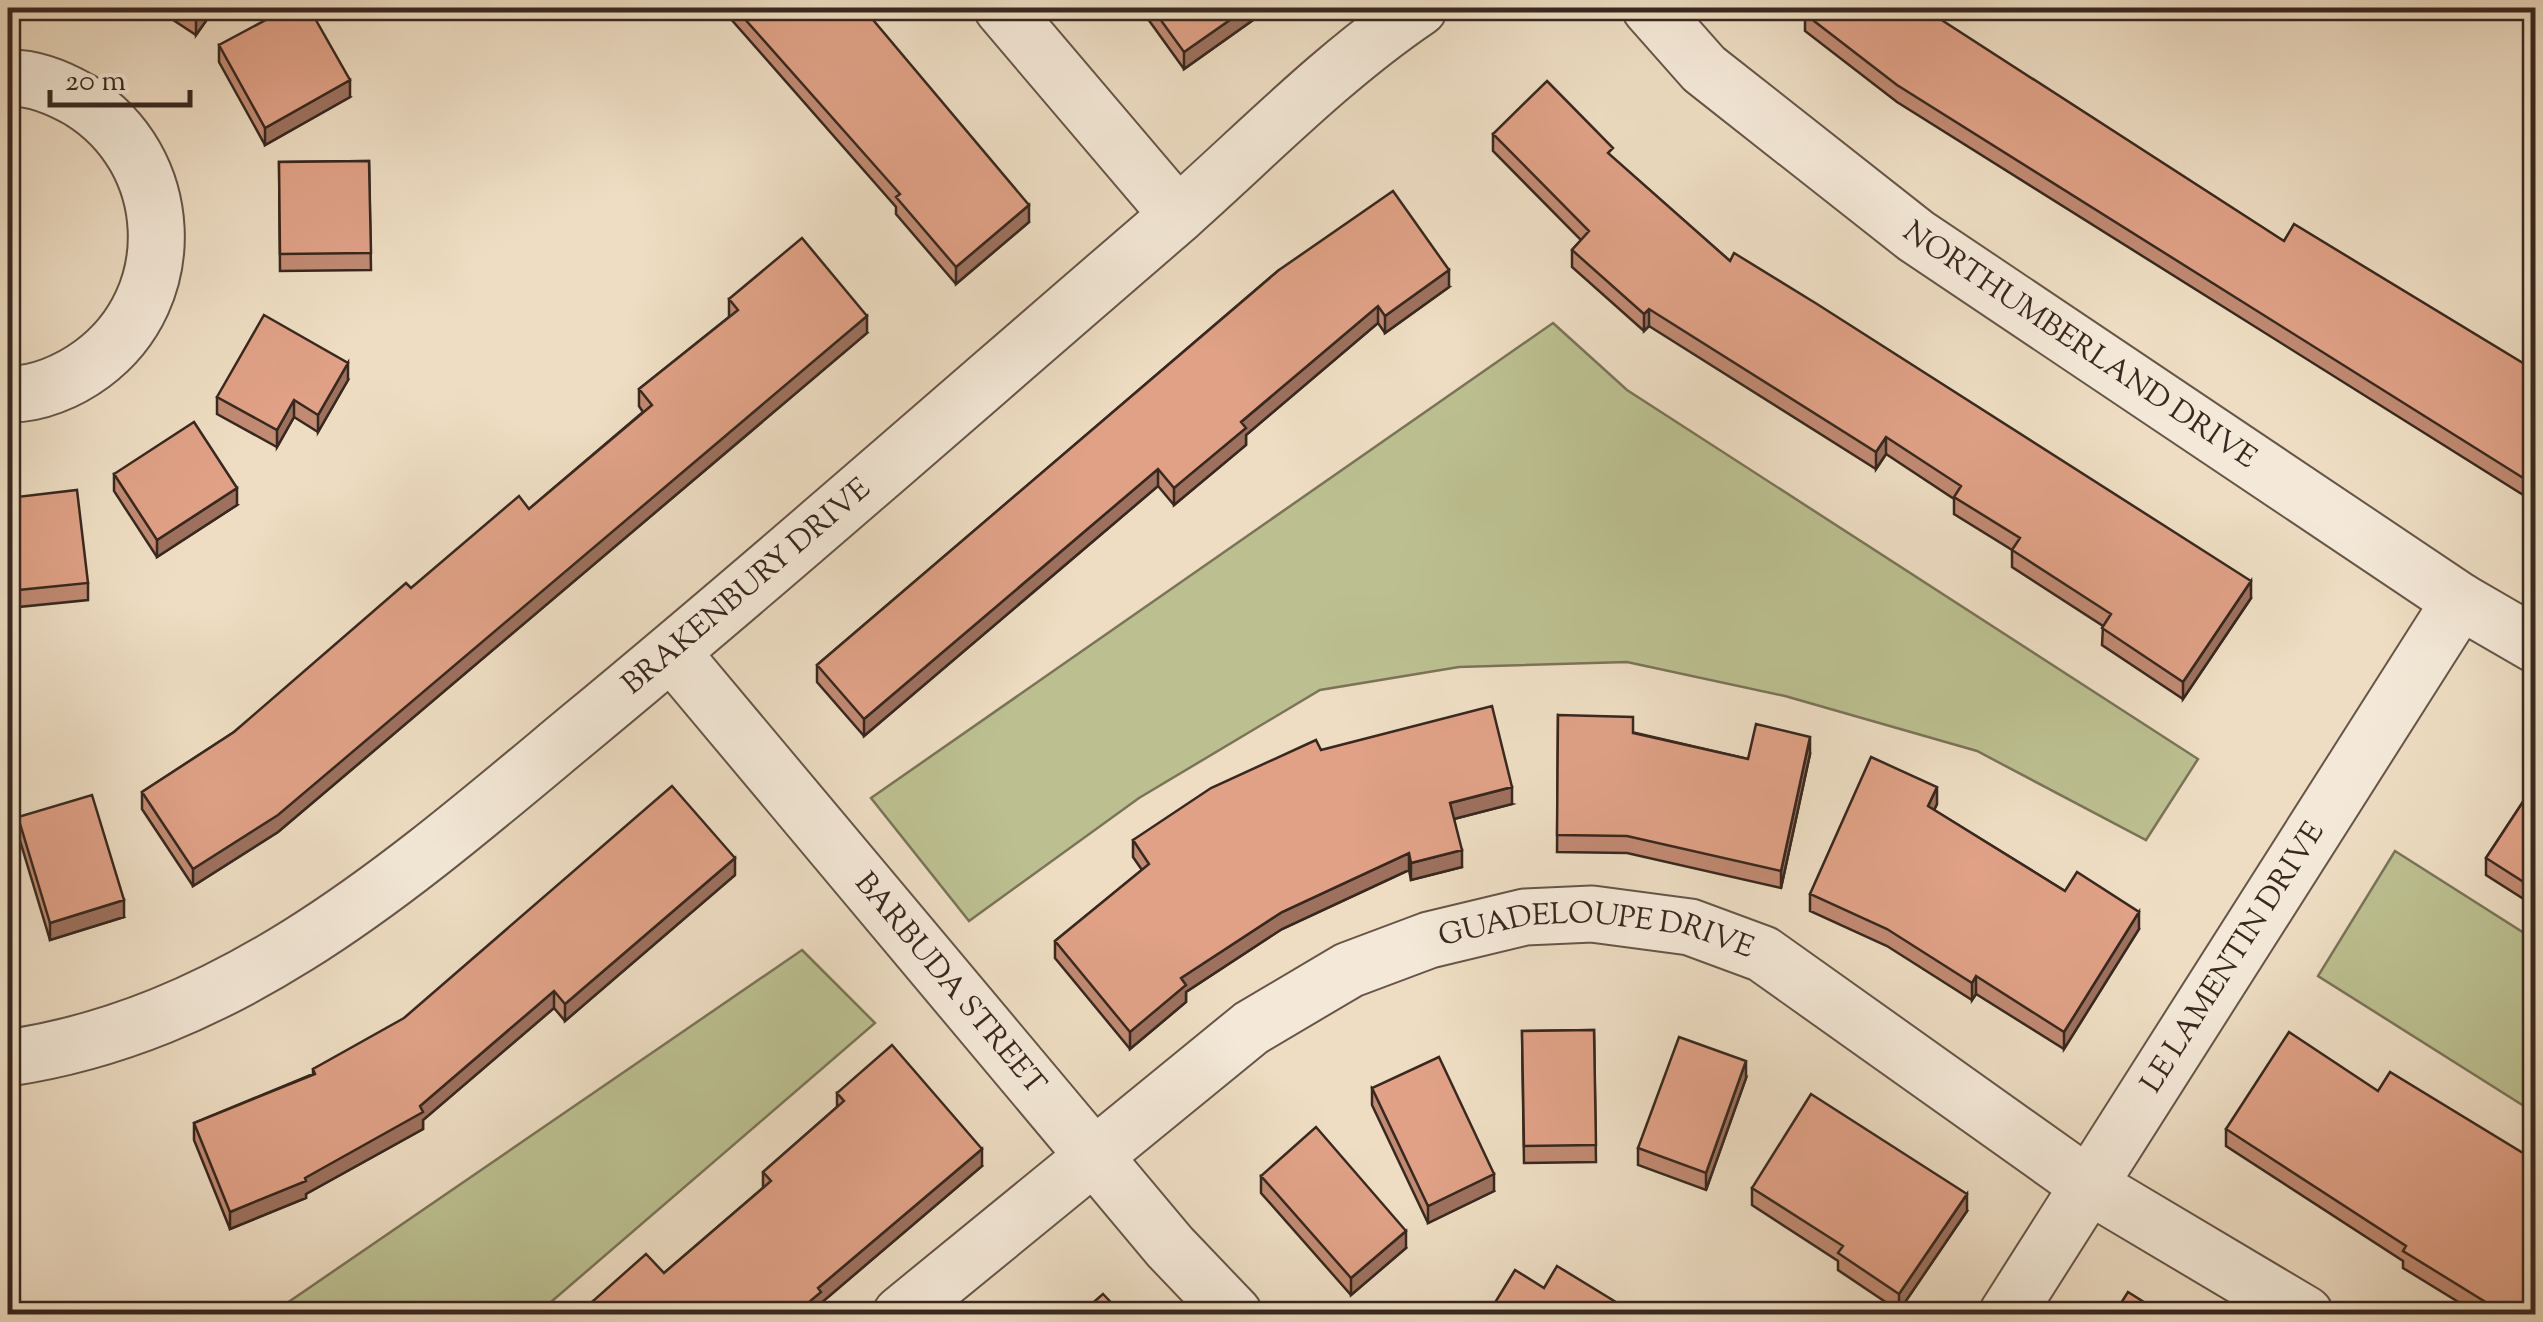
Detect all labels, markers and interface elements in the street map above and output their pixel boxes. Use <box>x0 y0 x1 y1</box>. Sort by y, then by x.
scale bar <box>50 45 190 107</box>
text: 20 m <box>65 61 126 104</box>
street label: NORTHUMBERLAND DRIVE <box>1893 211 2265 480</box>
street label: BRAKENBURY DRIVE <box>613 469 881 706</box>
street label: LE LAMENTIN DRIVE <box>2131 814 2336 1102</box>
street label: BARBUDA STREET <box>844 864 1055 1104</box>
street label: GUADELOUPE DRIVE <box>1434 892 1760 970</box>

